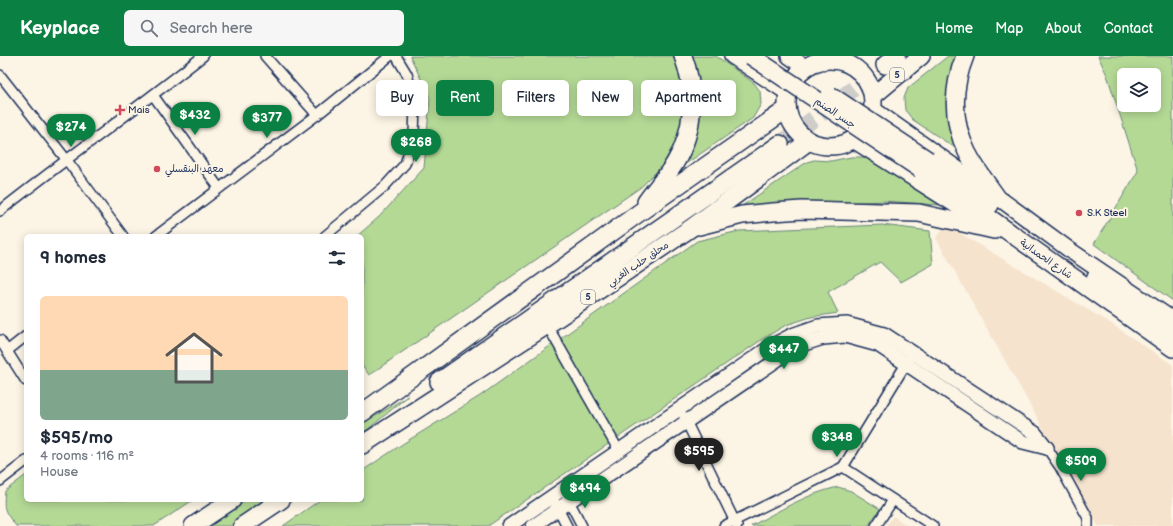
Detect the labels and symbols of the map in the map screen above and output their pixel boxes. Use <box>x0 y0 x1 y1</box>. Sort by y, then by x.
road number: 5 <box>890 68 904 82</box>
street label: جسر الصنم <box>812 95 858 132</box>
pin: $432 <box>171 102 219 136</box>
place label: Mais <box>128 104 150 116</box>
marker: Mais <box>115 105 125 115</box>
pin: $377 <box>243 105 291 139</box>
pin: $274 <box>47 114 95 148</box>
pin: $268 <box>392 129 440 163</box>
place label: معهد البنقسلي <box>165 163 224 178</box>
marker: معهد البنقسلي <box>152 164 162 174</box>
place label: S.K Steel <box>1087 207 1127 219</box>
marker: S.K Steel <box>1074 208 1084 218</box>
street label: شارع الحمدانية <box>1017 237 1075 282</box>
street label: محلق حلب الغربي <box>605 239 673 292</box>
road number: 5 <box>581 290 595 304</box>
pin: $447 <box>760 336 808 370</box>
pin: $348 <box>813 424 861 458</box>
pin: $595 <box>675 438 723 472</box>
pin: $509 <box>1057 448 1105 482</box>
pin: $494 <box>561 475 609 509</box>

